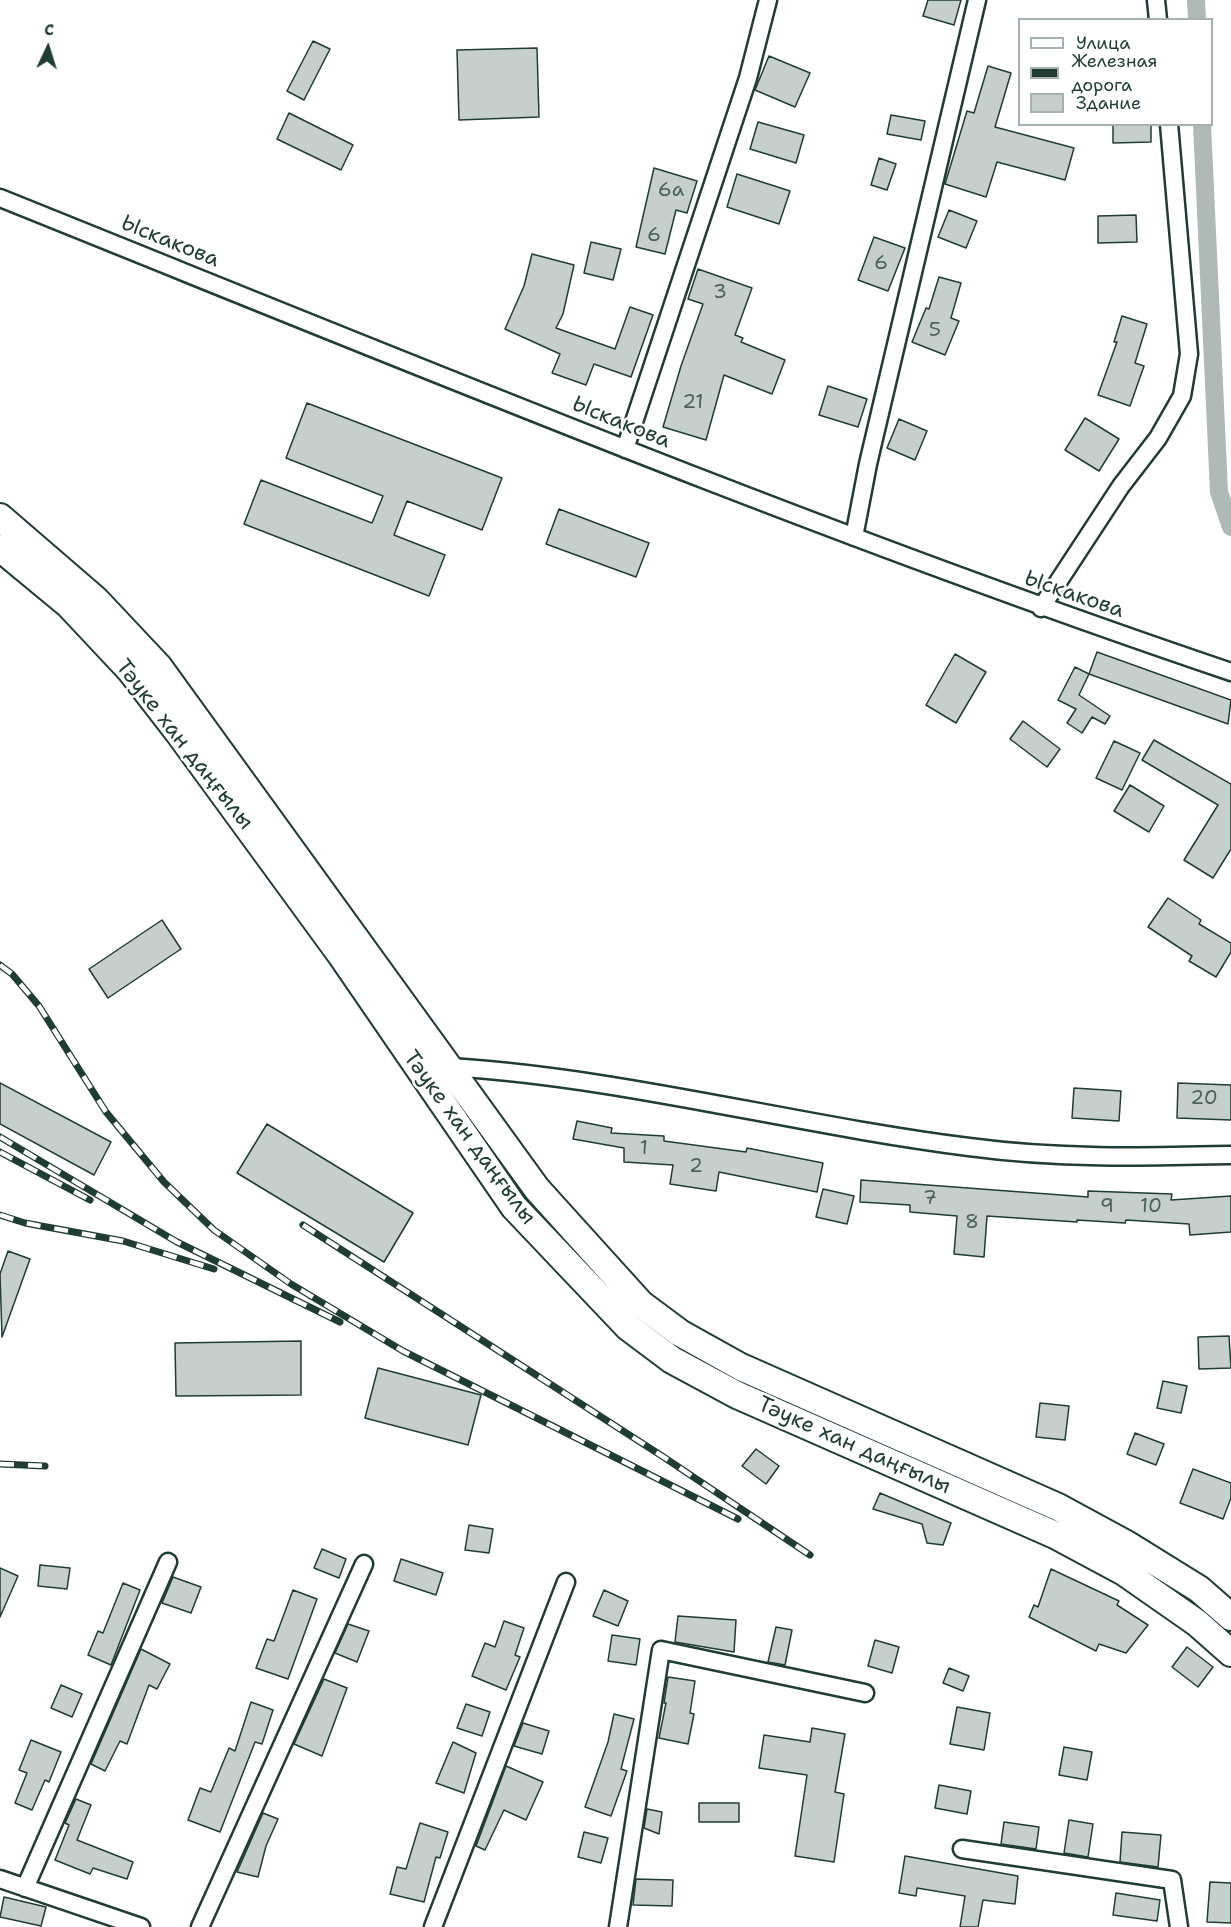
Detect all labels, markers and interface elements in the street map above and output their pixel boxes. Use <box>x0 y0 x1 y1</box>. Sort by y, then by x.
north arrow <box>18 18 78 78</box>
legend <box>1018 18 1213 126</box>
text: С <box>44 19 55 40</box>
text: Улица <box>1076 31 1130 55</box>
text: Железная дорога <box>1071 49 1157 97</box>
text: Здание <box>1076 91 1141 115</box>
house number: 6а <box>658 179 684 203</box>
street label: Ыскакова <box>117 210 223 274</box>
house number: 6 <box>647 224 661 248</box>
house number: 6 <box>874 252 888 276</box>
house number: 3 <box>713 281 727 305</box>
house number: 5 <box>929 319 941 343</box>
street label: Ыскакова <box>568 391 674 455</box>
house number: 21 <box>682 391 704 415</box>
street label: Ыскакова <box>1021 566 1127 624</box>
street label: Тәуке хан даңғылы <box>109 655 259 835</box>
street label: Тәуке хан даңғылы <box>397 1046 541 1230</box>
house number: 20 <box>1190 1087 1218 1111</box>
house number: 1 <box>640 1137 648 1161</box>
house number: 2 <box>689 1155 703 1179</box>
house number: 7 <box>923 1187 937 1211</box>
house number: 9 <box>1100 1195 1114 1219</box>
house number: 10 <box>1140 1195 1162 1219</box>
house number: 8 <box>965 1211 979 1235</box>
street label: Тәуке хан даңғылы <box>753 1392 955 1500</box>

